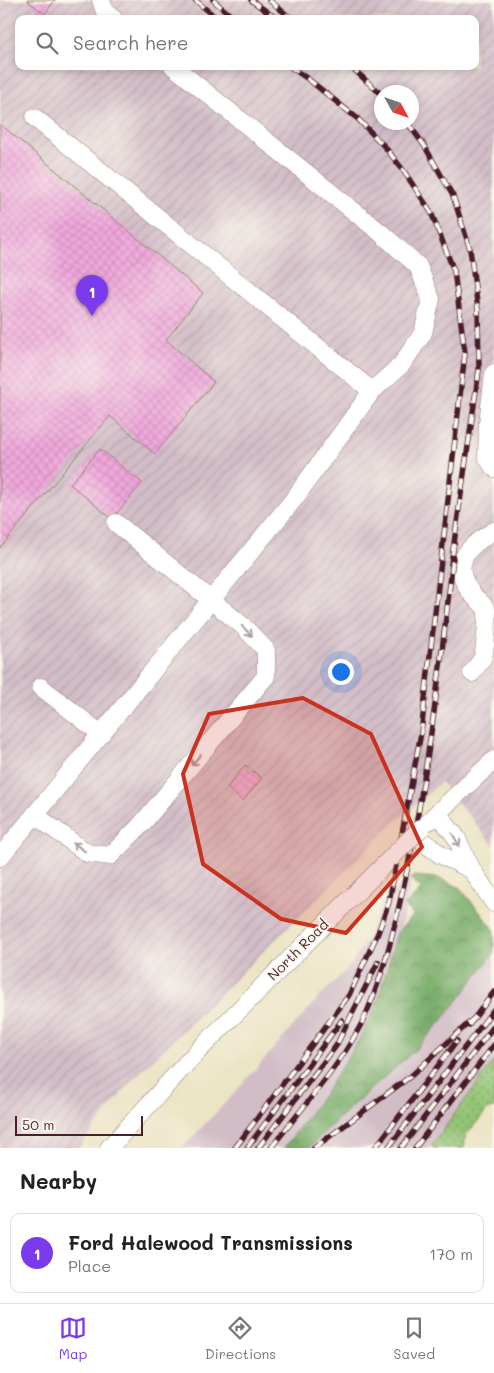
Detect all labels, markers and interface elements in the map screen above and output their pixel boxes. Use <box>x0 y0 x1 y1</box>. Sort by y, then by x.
search box <box>15 15 479 70</box>
icon: search <box>33 29 61 57</box>
text: Search here <box>73 30 189 55</box>
north arrow <box>374 85 419 130</box>
pin: 1 <box>76 275 108 316</box>
one-way arrow <box>241 625 253 637</box>
your location <box>328 659 354 685</box>
one-way arrow <box>190 753 201 766</box>
one-way arrow <box>452 832 462 846</box>
one-way arrow <box>72 842 86 852</box>
street label: North Road <box>263 915 332 984</box>
scale bar <box>15 1113 142 1136</box>
text: 50 m <box>22 1115 54 1134</box>
text: Nearby <box>20 1167 97 1194</box>
text: Ford Halewood Transmissions <box>68 1230 353 1255</box>
text: 1 <box>33 1243 41 1264</box>
text: 170 m <box>429 1243 473 1264</box>
text: Place <box>68 1255 111 1276</box>
tab: Map <box>59 1314 87 1363</box>
tab: Directions <box>205 1314 276 1363</box>
tab: Saved <box>394 1314 435 1363</box>

